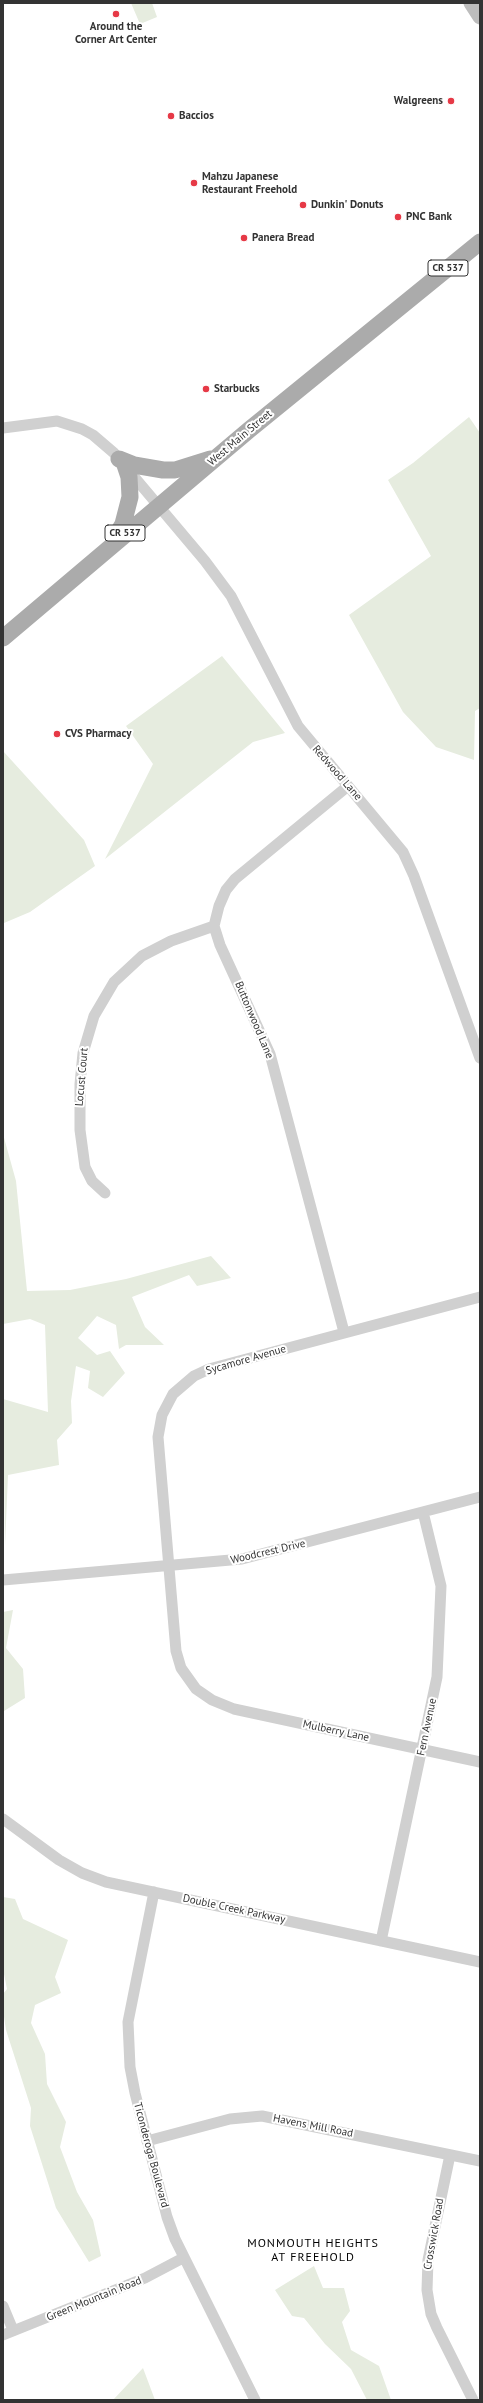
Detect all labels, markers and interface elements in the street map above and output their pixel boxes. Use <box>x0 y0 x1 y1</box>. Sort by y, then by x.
marker: Around the Corner Art Center <box>111 9 121 19</box>
place label: Around the Corner Art Center <box>75 20 157 46</box>
place label: Walgreens <box>394 94 443 108</box>
marker: Walgreens <box>446 96 456 106</box>
place label: Baccios <box>179 109 214 123</box>
marker: Baccios <box>166 111 176 121</box>
place label: Mahzu Japanese Restaurant Freehold <box>202 170 297 196</box>
marker: Mahzu Japanese Restaurant Freehold <box>189 178 199 188</box>
place label: Dunkin' Donuts <box>311 198 383 212</box>
marker: Dunkin' Donuts <box>298 200 308 210</box>
place label: PNC Bank <box>406 210 452 224</box>
marker: PNC Bank <box>393 212 403 222</box>
place label: Panera Bread <box>252 231 314 245</box>
marker: Panera Bread <box>239 233 249 243</box>
road number: CR 537 <box>428 260 468 276</box>
place label: Starbucks <box>214 382 260 396</box>
marker: Starbucks <box>201 384 211 394</box>
street label: West Main Street <box>205 407 275 469</box>
road number: CR 537 <box>105 525 145 541</box>
place label: CVS Pharmacy <box>65 727 131 741</box>
marker: CVS Pharmacy <box>52 729 62 739</box>
street label: Redwood Lane <box>309 743 365 803</box>
street label: Buttonwood Lane <box>232 979 276 1061</box>
street label: Locust Court <box>73 1047 91 1107</box>
street label: Sycamore Avenue <box>204 1342 288 1378</box>
street label: Woodcrest Drive <box>229 1537 307 1567</box>
street label: Fern Avenue <box>414 1697 440 1757</box>
street label: Mulberry Lane <box>302 1718 370 1744</box>
street label: Double Creek Parkway <box>181 1892 287 1926</box>
street label: Ticonderoga Boulevard <box>131 2101 171 2209</box>
street label: Havens Mill Road <box>272 2112 354 2140</box>
street label: Crosswick Road <box>421 2197 447 2271</box>
district label: MONMOUTH HEIGHTS AT FREEHOLD <box>247 2237 379 2265</box>
street label: Green Mountain Road <box>45 2274 143 2324</box>

